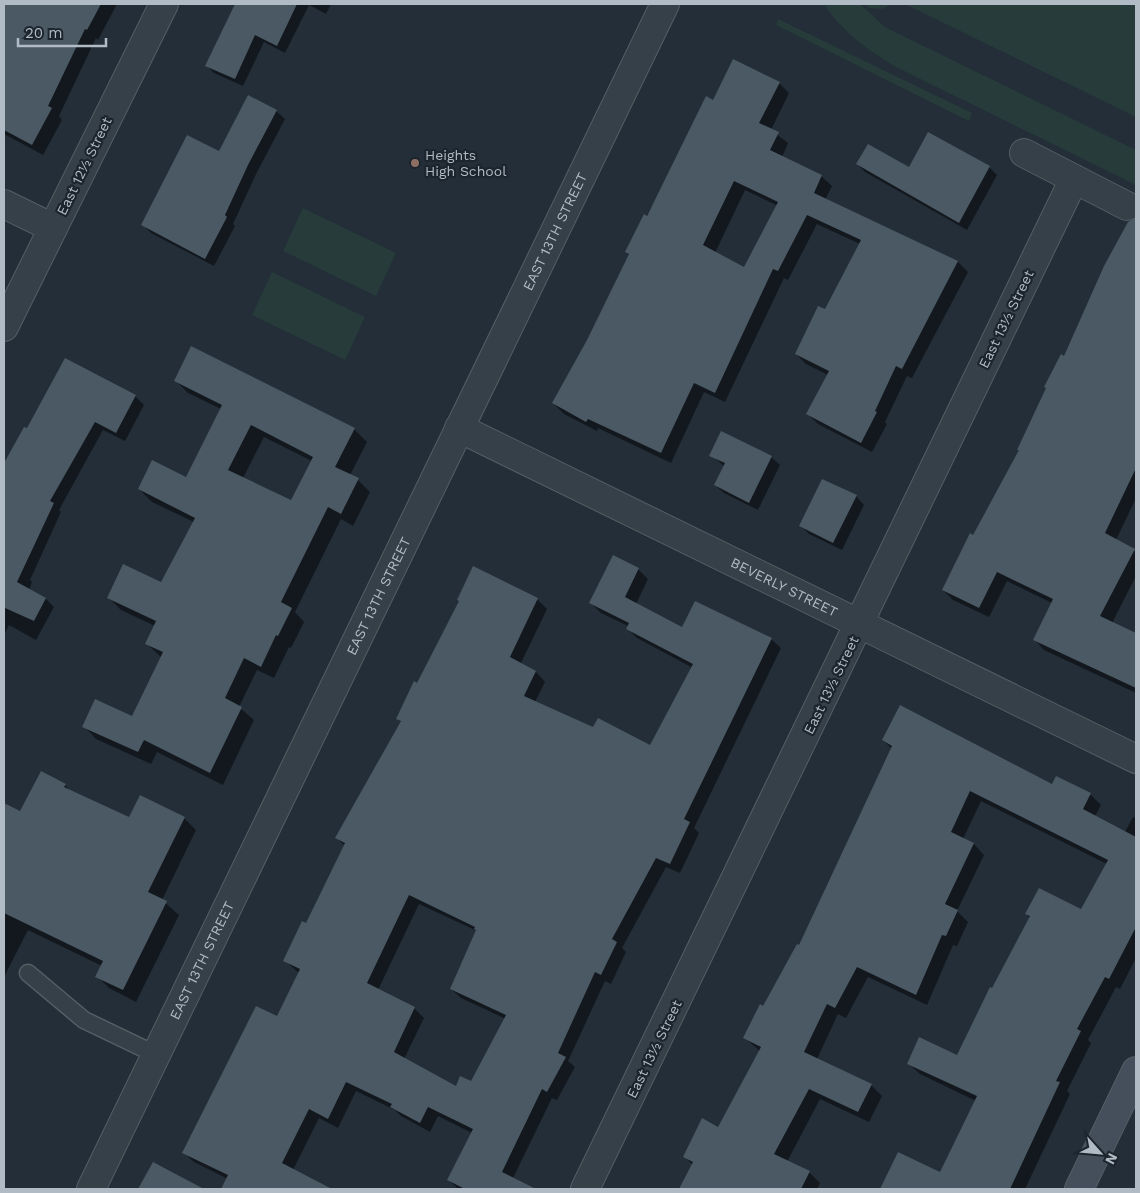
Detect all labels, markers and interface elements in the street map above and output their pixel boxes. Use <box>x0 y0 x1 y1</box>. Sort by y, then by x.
scale bar <box>18 15 105 47</box>
text: 20 m <box>25 24 63 42</box>
street label: East 12½ Street <box>53 114 115 218</box>
place label: Heights High School <box>425 147 507 179</box>
marker: Heights High School <box>409 157 421 169</box>
street label: EAST 13TH STREET <box>520 169 590 293</box>
street label: East 13½ Street <box>975 267 1037 371</box>
street label: EAST 13TH STREET <box>343 534 414 657</box>
street label: BEVERLY STREET <box>728 554 841 620</box>
street label: East 13½ Street <box>800 633 862 737</box>
street label: EAST 13TH STREET <box>166 898 237 1022</box>
street label: East 13½ Street <box>623 997 685 1101</box>
north arrow <box>1075 1128 1125 1178</box>
text: N <box>1102 1151 1121 1167</box>

